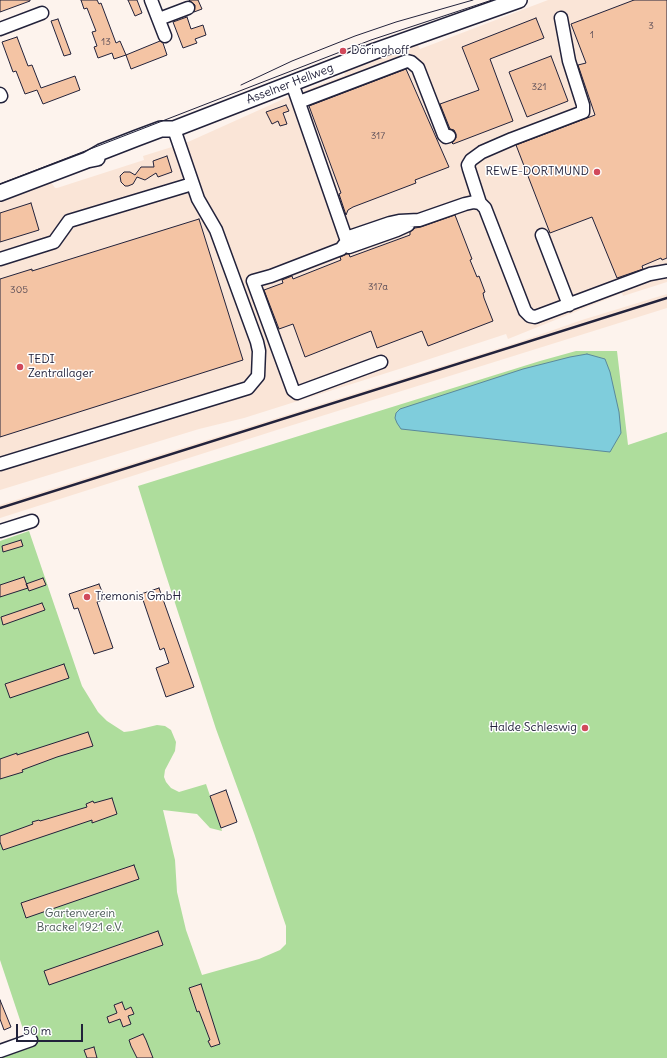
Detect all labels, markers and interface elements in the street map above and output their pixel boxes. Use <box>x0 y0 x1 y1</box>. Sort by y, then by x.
house number: 3 <box>648 20 654 32</box>
house number: 1 <box>590 29 594 41</box>
house number: 13 <box>101 36 111 48</box>
place label: Döringhoff <box>351 44 409 58</box>
marker: Döringhoff <box>338 46 348 56</box>
street label: Asselner Hellweg <box>245 61 335 107</box>
house number: 321 <box>531 81 547 93</box>
house number: 317 <box>371 130 385 142</box>
place label: REWE-DORTMUND <box>485 165 589 179</box>
marker: REWE-DORTMUND <box>592 167 602 177</box>
house number: 317a <box>368 281 388 293</box>
house number: 305 <box>10 284 28 296</box>
place label: TEDI Zentrallager <box>28 353 94 381</box>
marker: TEDI Zentrallager <box>15 362 25 372</box>
place label: Tremonis GmbH <box>95 590 181 604</box>
marker: Tremonis GmbH <box>82 592 92 602</box>
place label: Halde Schleswig <box>489 721 577 735</box>
marker: Halde Schleswig <box>580 723 590 733</box>
park label: Gartenverein Brackel 1921 e.V. <box>36 907 124 935</box>
scale bar <box>18 1016 85 1042</box>
text: 50 m <box>23 1023 51 1038</box>

